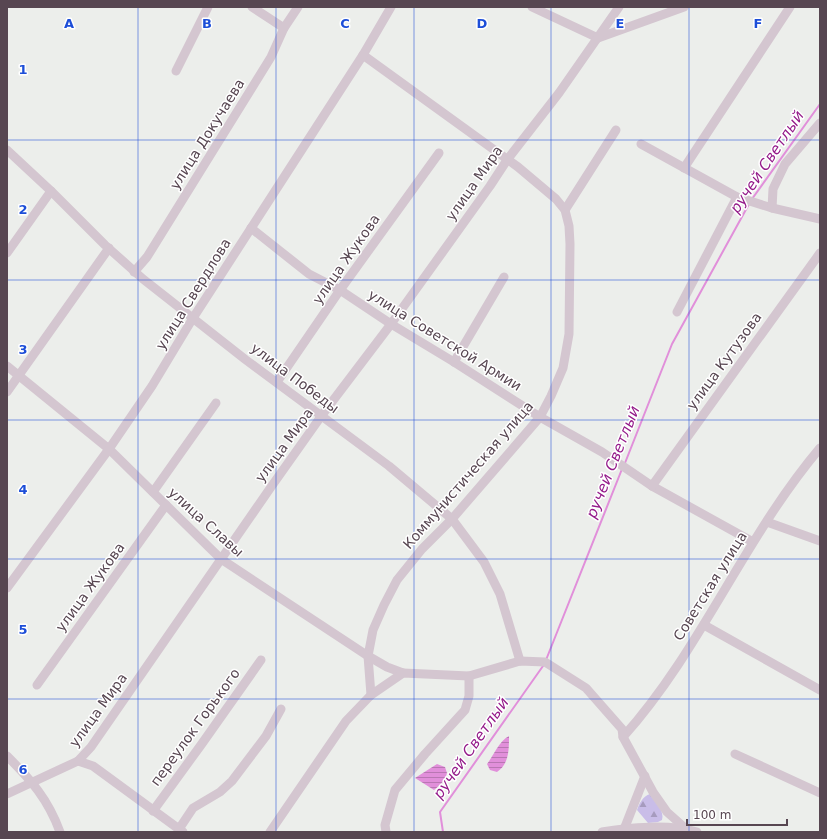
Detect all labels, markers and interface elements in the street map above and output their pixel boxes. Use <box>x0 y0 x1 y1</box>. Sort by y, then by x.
text: A <box>64 16 74 31</box>
text: B <box>202 16 212 31</box>
text: C <box>340 16 350 31</box>
text: D <box>477 16 488 31</box>
text: E <box>616 16 624 31</box>
text: F <box>754 16 762 31</box>
text: 1 <box>18 62 28 77</box>
street label: улица Докучаева <box>166 76 248 192</box>
water label: ручей Светлый <box>726 107 808 217</box>
street label: улица Мира <box>442 143 506 223</box>
text: 2 <box>18 202 28 217</box>
street label: улица Жукова <box>309 211 383 307</box>
street label: улица Свердлова <box>152 235 234 353</box>
street label: улица Советской Армии <box>365 286 525 394</box>
street label: улица Кутузова <box>683 309 765 413</box>
street label: улица Победы <box>248 340 342 416</box>
text: 3 <box>18 342 28 357</box>
street label: Коммунистическая улица <box>400 398 536 552</box>
water label: ручей Светлый <box>582 403 644 522</box>
street label: улица Мира <box>252 405 316 485</box>
text: 4 <box>18 482 28 497</box>
street label: улица Славы <box>165 484 247 560</box>
street label: Советская улица <box>670 529 750 643</box>
street label: улица Жукова <box>52 539 128 635</box>
text: 5 <box>18 622 28 637</box>
street label: переулок Горького <box>147 665 243 789</box>
street label: улица Мира <box>66 670 130 750</box>
water label: ручей Светлый <box>429 694 513 803</box>
text: 6 <box>18 762 28 777</box>
scale bar <box>687 801 787 827</box>
text: 100 m <box>693 808 731 822</box>

